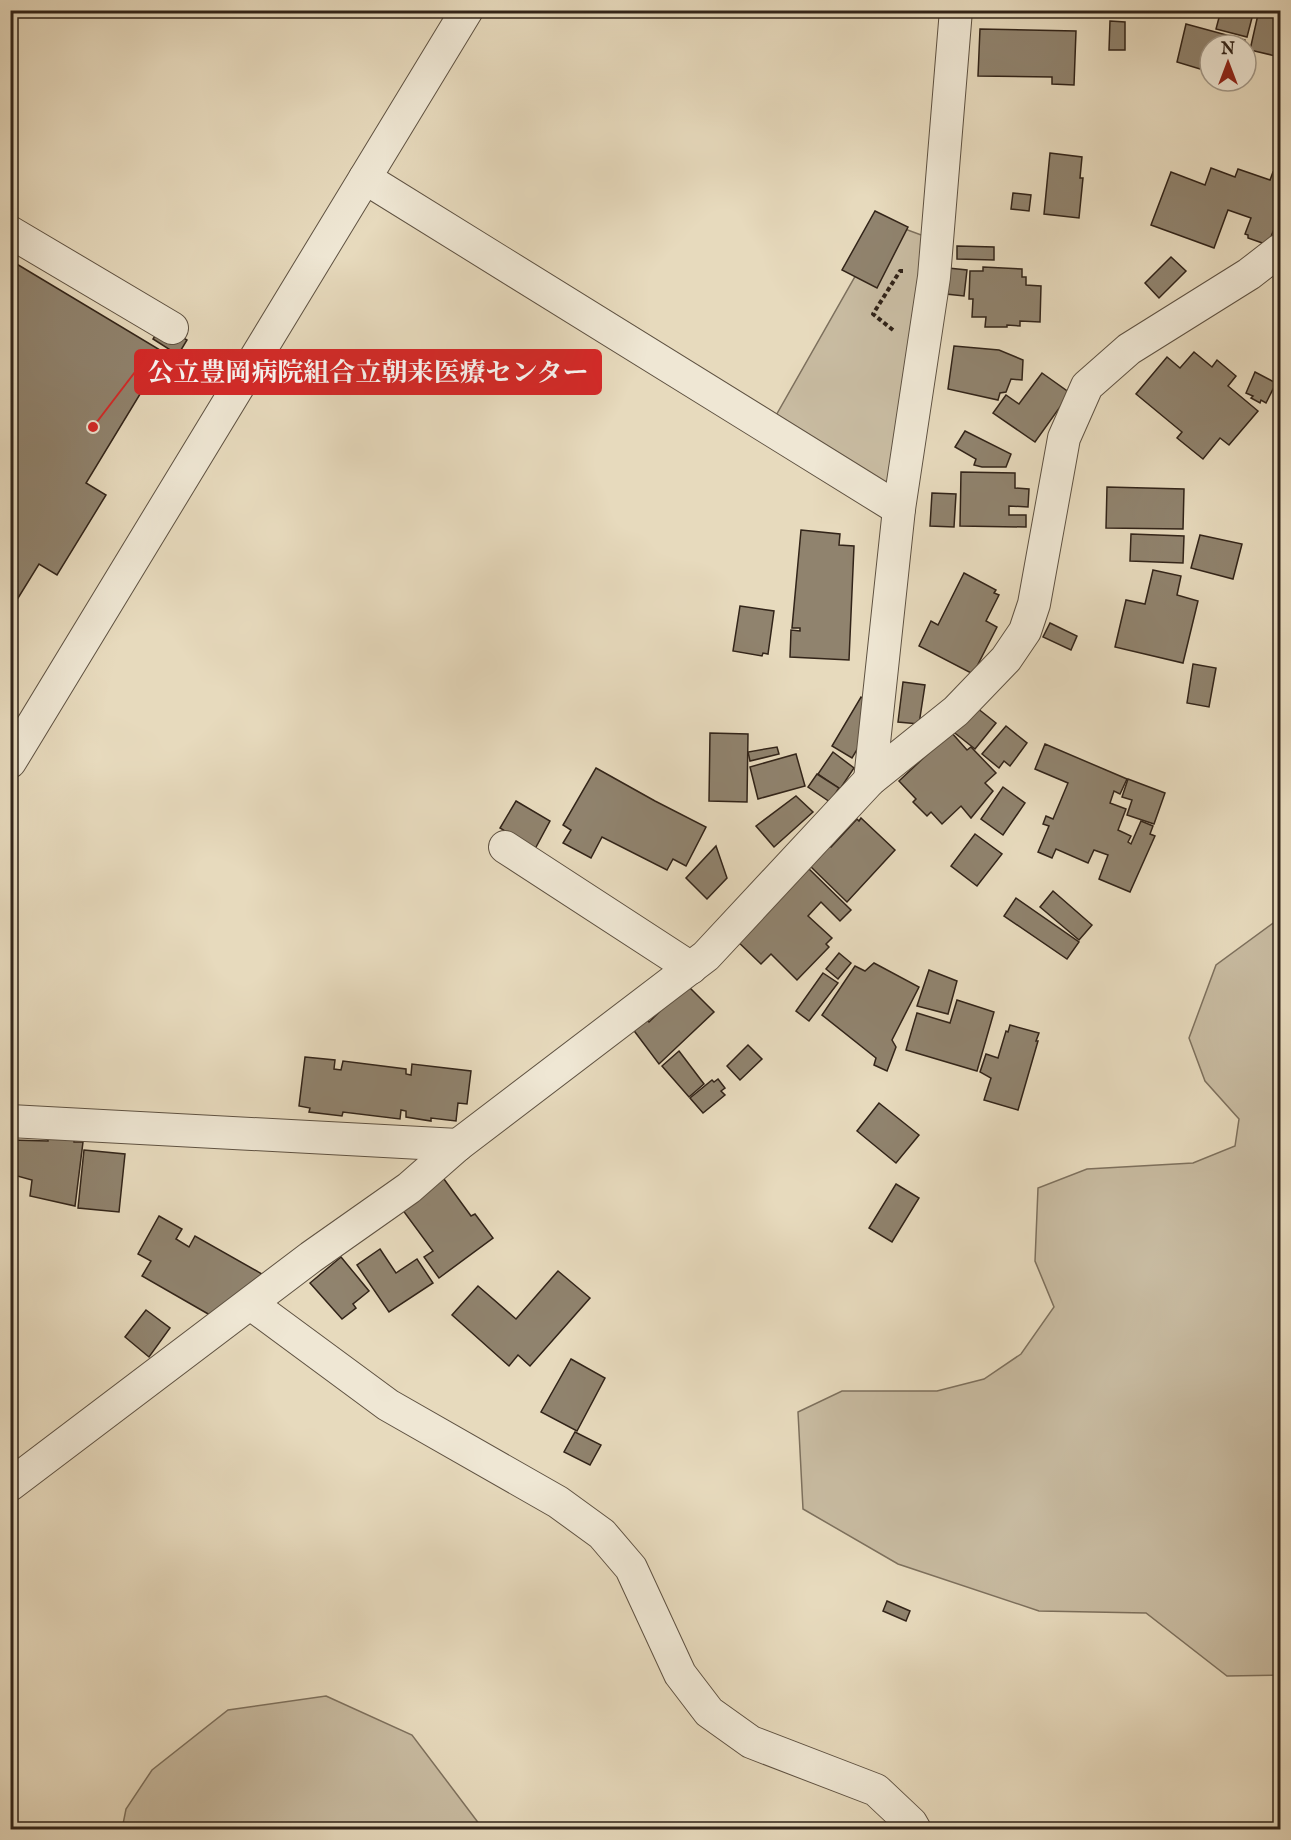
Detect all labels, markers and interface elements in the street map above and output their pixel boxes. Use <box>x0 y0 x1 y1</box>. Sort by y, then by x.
north arrow <box>1198 33 1258 93</box>
text: N <box>1220 40 1235 60</box>
callout: 公立豊岡病院組合立朝来医療センター <box>135 350 601 394</box>
text: 公立豊岡病院組合立朝来医療センター <box>148 357 588 390</box>

